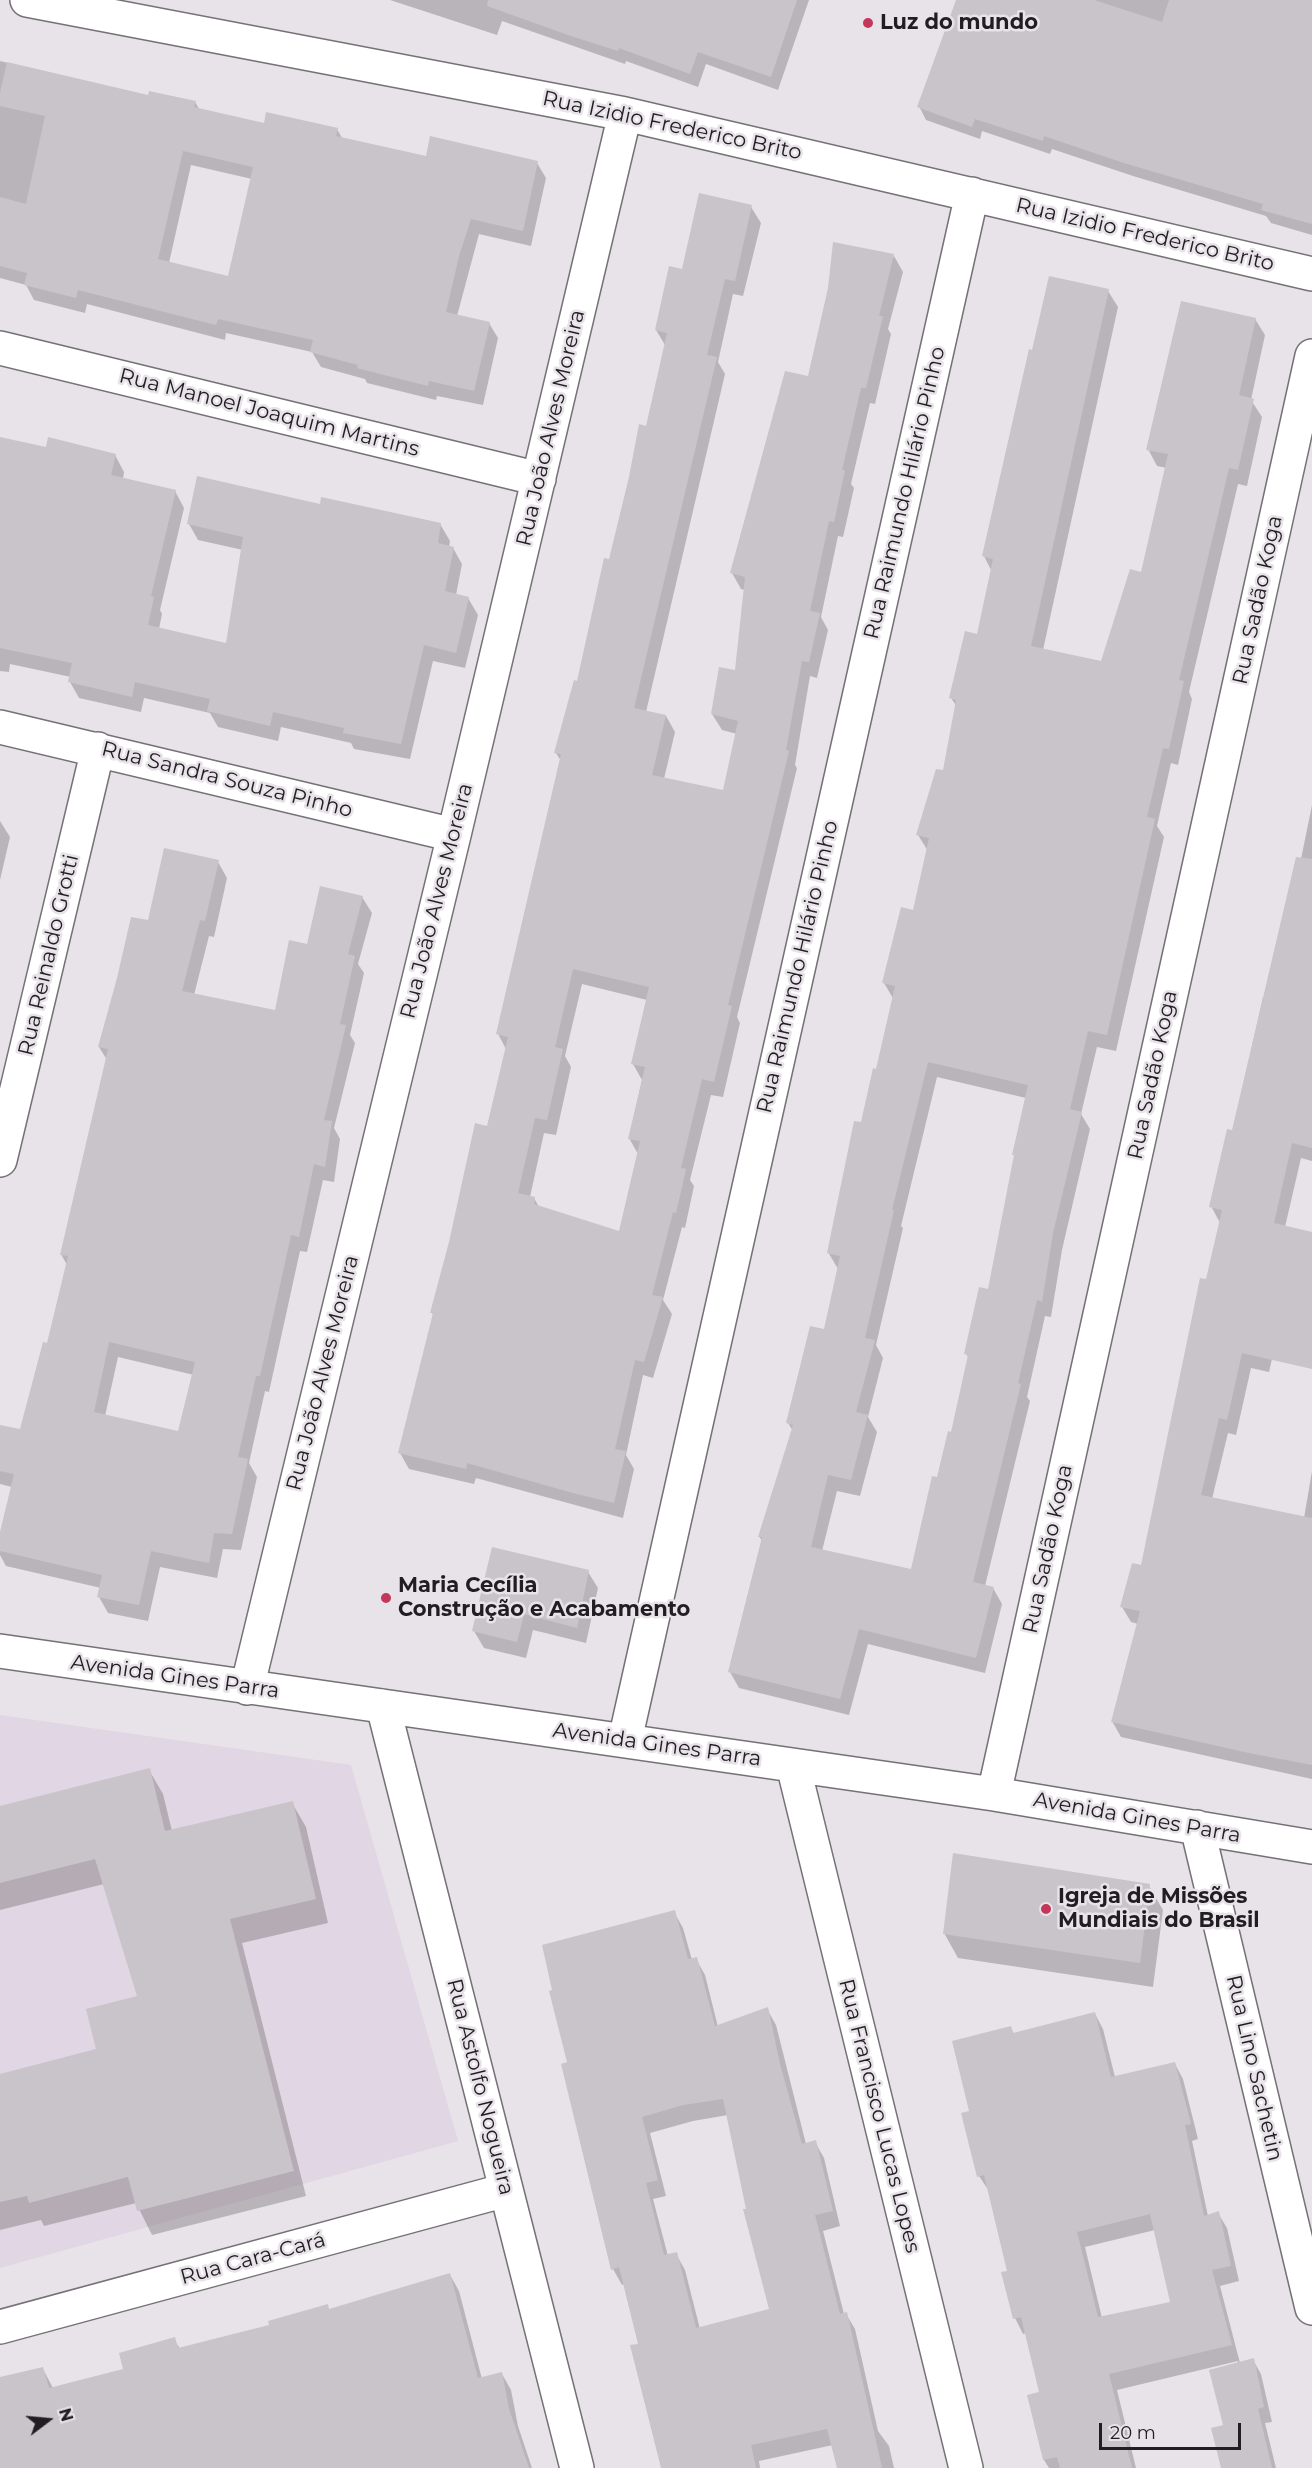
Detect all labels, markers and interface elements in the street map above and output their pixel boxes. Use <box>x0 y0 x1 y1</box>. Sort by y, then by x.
place label: Luz do mundo <box>880 10 1038 36</box>
marker: Luz do mundo <box>861 16 875 30</box>
street label: Rua Izidio Frederico Brito <box>540 86 804 166</box>
street label: Rua Izidio Frederico Brito <box>1013 193 1277 277</box>
street label: Rua João Alves Moreira <box>512 307 590 549</box>
street label: Rua Raimundo Hilário Pinho <box>859 344 951 642</box>
street label: Rua Manoel Joaquim Martins <box>116 363 422 463</box>
street label: Rua Sadão Koga <box>1228 513 1288 687</box>
street label: Rua Sandra Souza Pinho <box>99 737 355 823</box>
street label: Rua João Alves Moreira <box>396 781 478 1021</box>
street label: Rua Raimundo Hilário Pinho <box>752 818 844 1116</box>
street label: Rua Reinaldo Grotti <box>14 852 84 1058</box>
street label: Rua Sadão Koga <box>1123 988 1183 1162</box>
street label: Rua João Alves Moreira <box>282 1253 364 1493</box>
street label: Rua Sadão Koga <box>1018 1462 1078 1636</box>
place label: Maria Cecília Construção e Acabamento <box>398 1573 690 1623</box>
marker: Maria Cecília Construção e Acabamento <box>379 1591 393 1605</box>
street label: Avenida Gines Parra <box>69 1650 281 1704</box>
street label: Avenida Gines Parra <box>551 1718 763 1772</box>
street label: Avenida Gines Parra <box>1031 1787 1243 1849</box>
place label: Igreja de Missões Mundiais do Brasil <box>1058 1884 1260 1934</box>
marker: Igreja de Missões Mundiais do Brasil <box>1039 1902 1053 1916</box>
street label: Rua Lino Sachetin <box>1220 1972 1288 2164</box>
street label: Rua Astolfo Nogueira <box>441 1976 519 2198</box>
street label: Rua Francisco Lucas Lopes <box>833 1977 925 2255</box>
street label: Rua Cara-Cará <box>178 2227 328 2291</box>
north arrow <box>18 2390 78 2450</box>
text: N <box>55 2406 77 2424</box>
scale bar <box>1102 2411 1244 2449</box>
text: 20 m <box>1110 2422 1156 2444</box>

